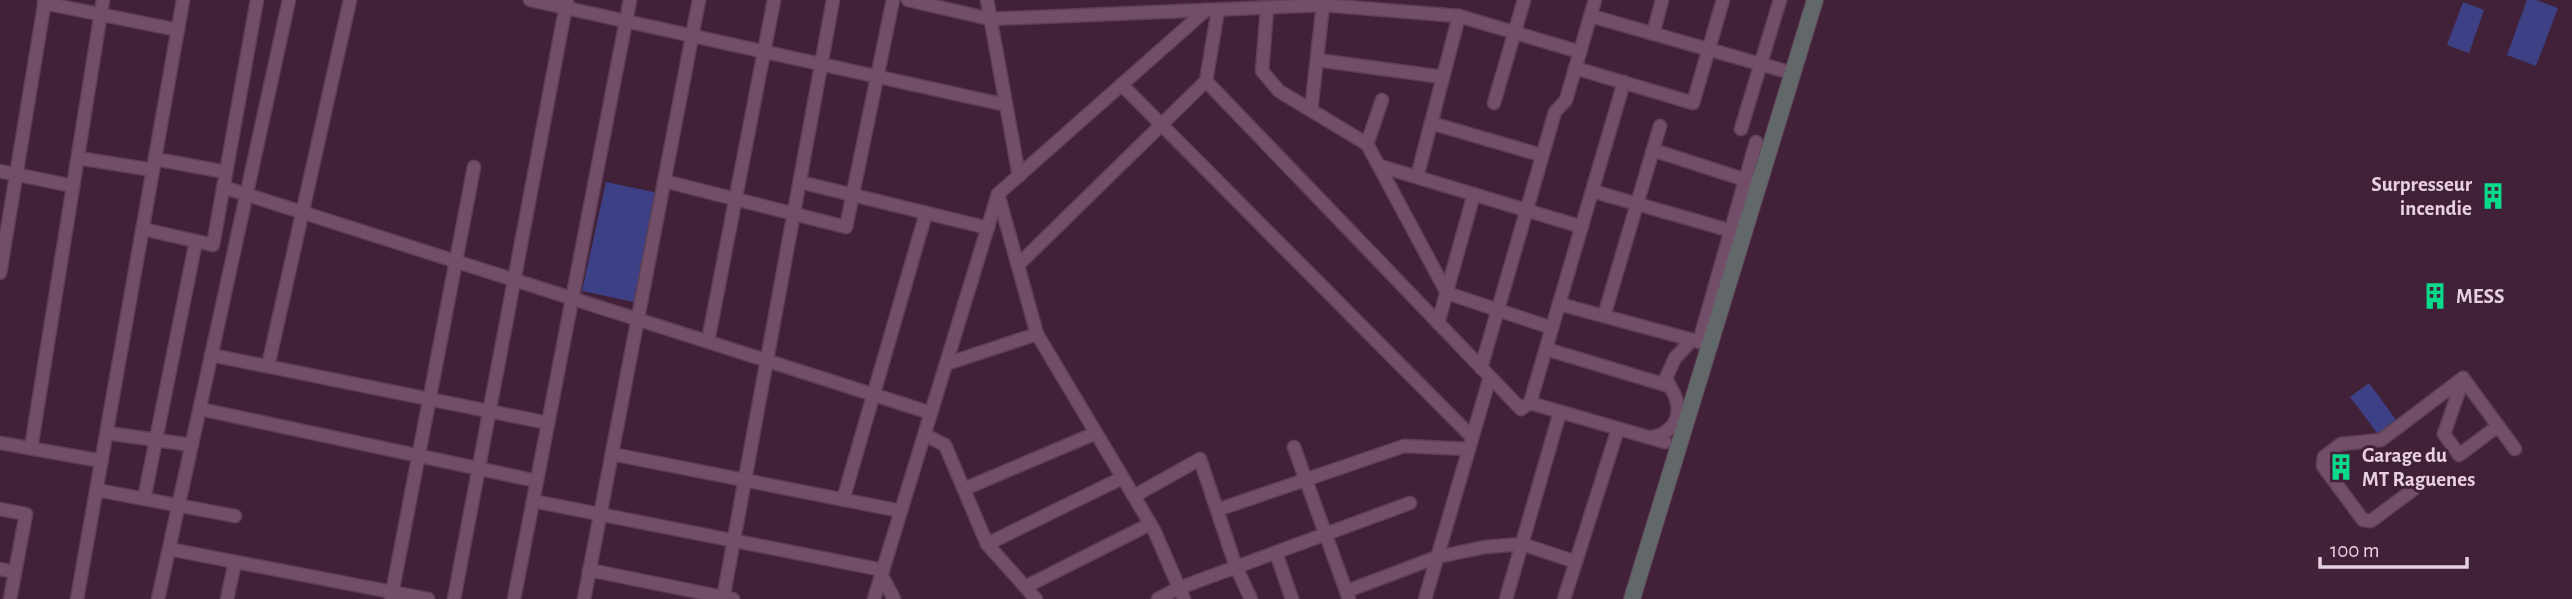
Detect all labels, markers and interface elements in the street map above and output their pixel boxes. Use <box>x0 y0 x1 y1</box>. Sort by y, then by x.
place label: Surpresseur incendie <box>2371 174 2473 219</box>
building icon: Surpresseur incendie <box>2478 181 2508 211</box>
building icon: MESS <box>2420 281 2450 311</box>
place label: MESS <box>2456 286 2504 307</box>
place label: Garage du MT Raguenes <box>2362 445 2475 490</box>
building icon: Garage du MT Raguenes <box>2326 452 2356 482</box>
scale bar <box>2320 526 2467 570</box>
text: 100 m <box>2330 540 2380 561</box>

